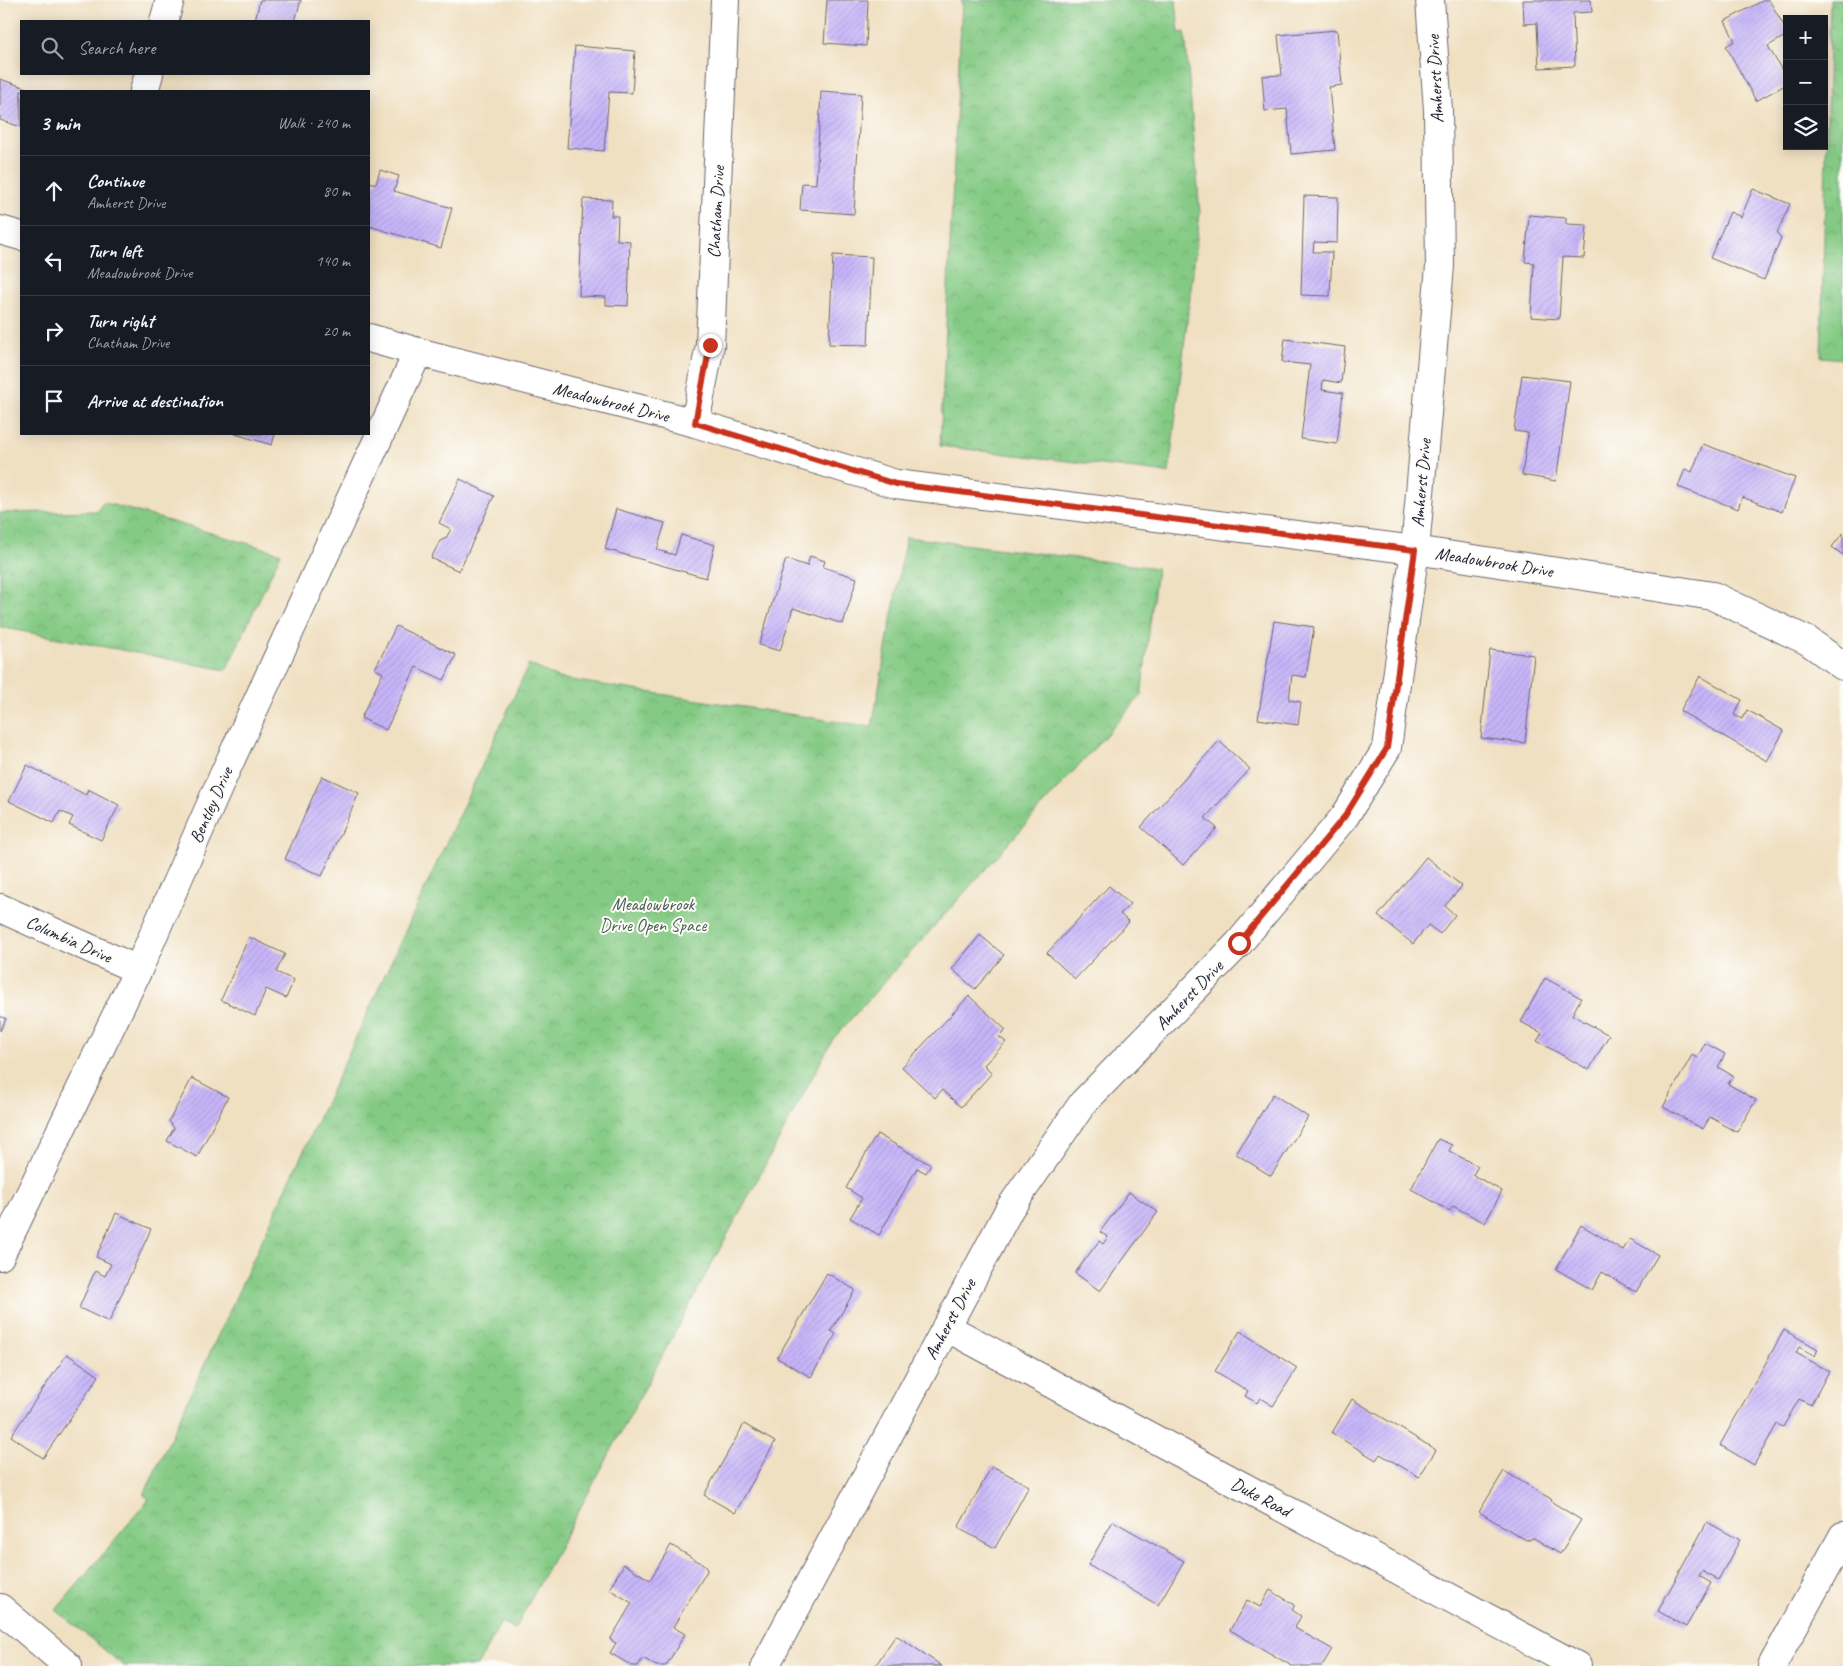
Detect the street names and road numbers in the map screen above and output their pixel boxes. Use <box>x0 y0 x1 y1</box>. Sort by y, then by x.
street label: Amherst Drive <box>1422 33 1448 124</box>
street label: Chatham Drive <box>703 164 729 259</box>
street label: Meadowbrook Drive <box>551 377 672 427</box>
street label: Amherst Drive <box>1406 437 1436 528</box>
street label: Meadowbrook Drive <box>1434 542 1556 582</box>
street label: Bentley Drive <box>185 763 238 846</box>
street label: Columbia Drive <box>23 910 116 968</box>
street label: Amherst Drive <box>1150 955 1228 1034</box>
street label: Amherst Drive <box>920 1274 981 1363</box>
street label: Duke Road <box>1227 1472 1297 1523</box>

